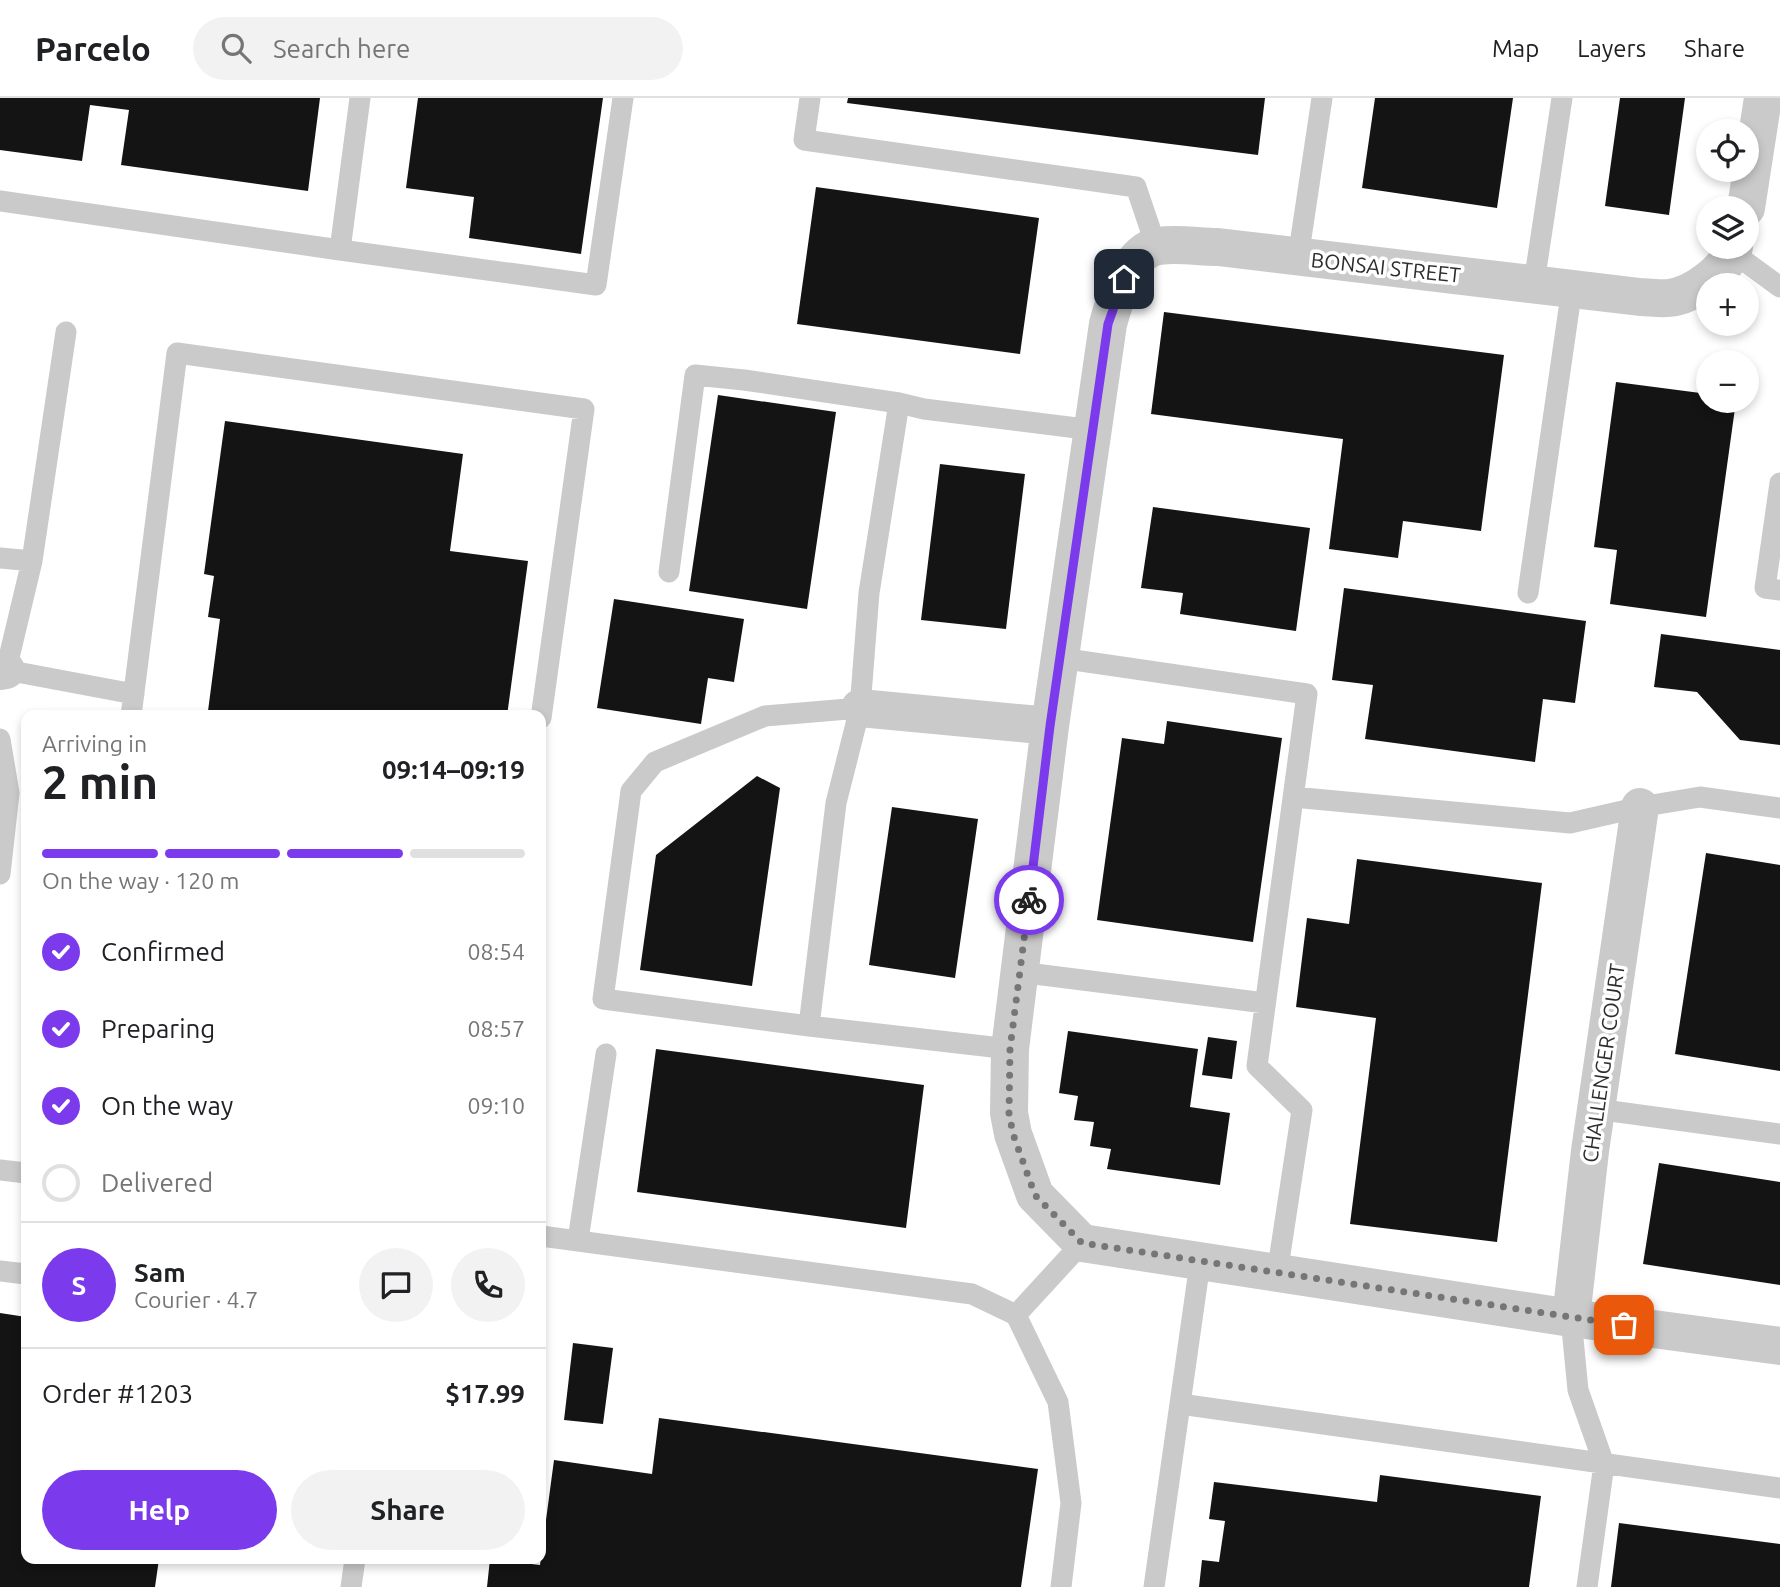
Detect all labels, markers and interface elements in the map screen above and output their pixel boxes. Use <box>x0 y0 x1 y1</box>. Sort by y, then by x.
search box <box>193 17 683 80</box>
icon: search <box>217 29 255 67</box>
text: Parcelo <box>35 30 151 67</box>
text: Search here <box>273 34 410 63</box>
text: Map <box>1492 35 1539 62</box>
text: Layers <box>1577 35 1646 62</box>
text: Share <box>1684 35 1745 62</box>
map controls <box>1696 119 1759 413</box>
button: locate <box>1696 119 1759 182</box>
button: layers <box>1696 196 1759 259</box>
street label: BONSAI STREET <box>1310 247 1462 287</box>
pin <box>1094 249 1154 309</box>
icon: home <box>1105 260 1143 298</box>
button: + <box>1696 273 1759 336</box>
button: − <box>1696 350 1759 413</box>
text: Arriving in <box>42 731 147 756</box>
text: 09:14–09:19 <box>382 755 525 784</box>
text: 2 min <box>42 756 158 808</box>
courier <box>994 865 1064 935</box>
text: On the way · 120 m <box>42 868 239 893</box>
icon: bike <box>1010 881 1048 919</box>
icon: check <box>42 933 80 971</box>
text: Confirmed <box>101 937 225 966</box>
text: 08:54 <box>467 939 525 964</box>
street label: CHALLENGER COURT <box>1577 962 1629 1164</box>
icon: check <box>42 1010 80 1048</box>
text: Preparing <box>101 1014 215 1043</box>
text: 08:57 <box>467 1016 525 1041</box>
icon: check <box>42 1087 80 1125</box>
text: On the way <box>101 1091 233 1120</box>
text: 09:10 <box>467 1093 525 1118</box>
text: Delivered <box>101 1168 213 1197</box>
button: chat <box>359 1248 433 1322</box>
button: phone <box>451 1248 525 1322</box>
text: Sam <box>134 1258 186 1287</box>
text: S <box>72 1271 86 1300</box>
text: Courier · 4.7 <box>134 1287 258 1312</box>
pin <box>1594 1295 1654 1355</box>
icon: bag <box>1605 1306 1643 1344</box>
text: Order #1203 <box>42 1379 193 1408</box>
text: $17.99 <box>445 1379 525 1408</box>
button: Help <box>42 1470 277 1550</box>
button: Share <box>291 1470 525 1550</box>

